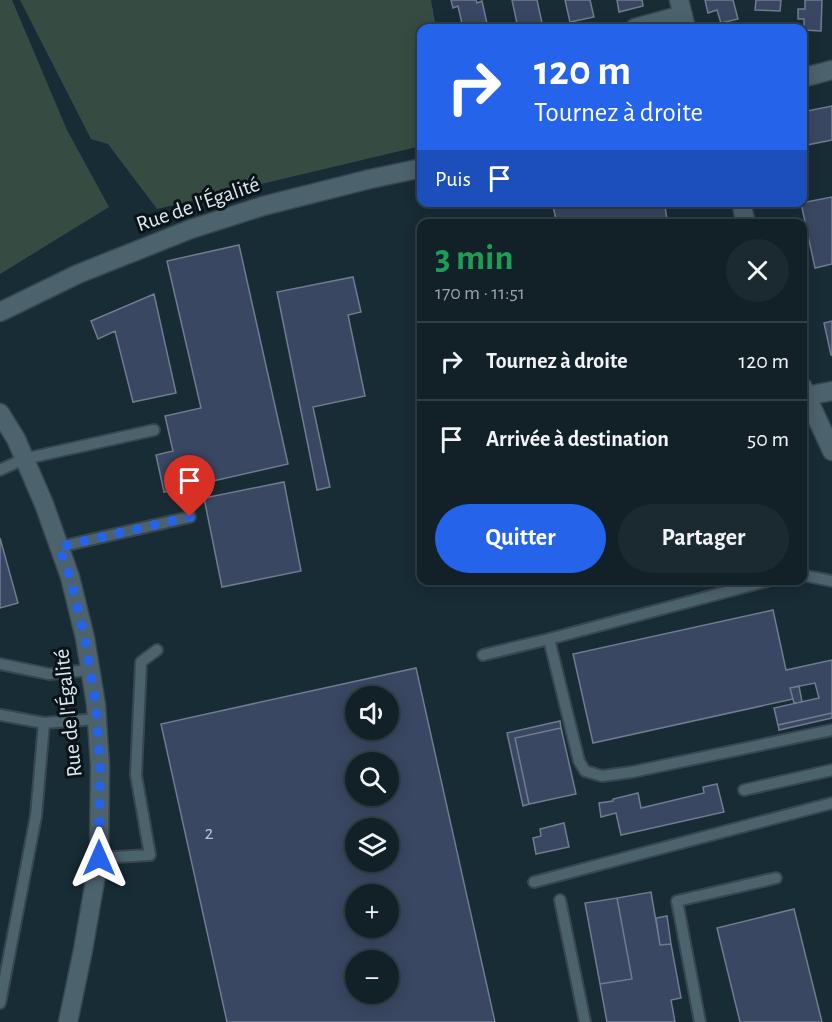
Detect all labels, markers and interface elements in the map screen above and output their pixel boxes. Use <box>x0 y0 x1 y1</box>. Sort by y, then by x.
icon: right <box>435 48 513 126</box>
text: 120 m <box>534 50 631 92</box>
text: Tournez à droite <box>534 99 703 126</box>
icon: arrive <box>483 162 516 195</box>
text: Puis <box>435 168 471 190</box>
street label: Rue de l'Égalité <box>133 172 263 235</box>
button: close <box>726 239 789 302</box>
text: 3 min <box>435 240 513 276</box>
text: 170 m · 11:51 <box>435 283 525 303</box>
icon: right <box>435 345 468 378</box>
text: Tournez à droite <box>486 350 628 372</box>
text: 120 m <box>739 350 789 372</box>
icon: arrive <box>435 423 468 456</box>
text: Arrivée à destination <box>486 428 669 450</box>
text: 50 m <box>747 428 789 450</box>
pin <box>164 455 215 517</box>
icon: arrive <box>173 464 206 497</box>
button: Quitter <box>435 504 606 573</box>
button: Partager <box>618 504 789 573</box>
street label: Rue de l'Égalité <box>49 648 86 778</box>
map controls <box>345 686 399 1004</box>
button: sound <box>345 686 399 740</box>
button: search <box>345 752 399 806</box>
button: layers <box>345 818 399 872</box>
house number: 2 <box>204 823 214 843</box>
position arrow <box>67 826 131 890</box>
button: + <box>345 884 399 938</box>
button: − <box>345 950 399 1004</box>

